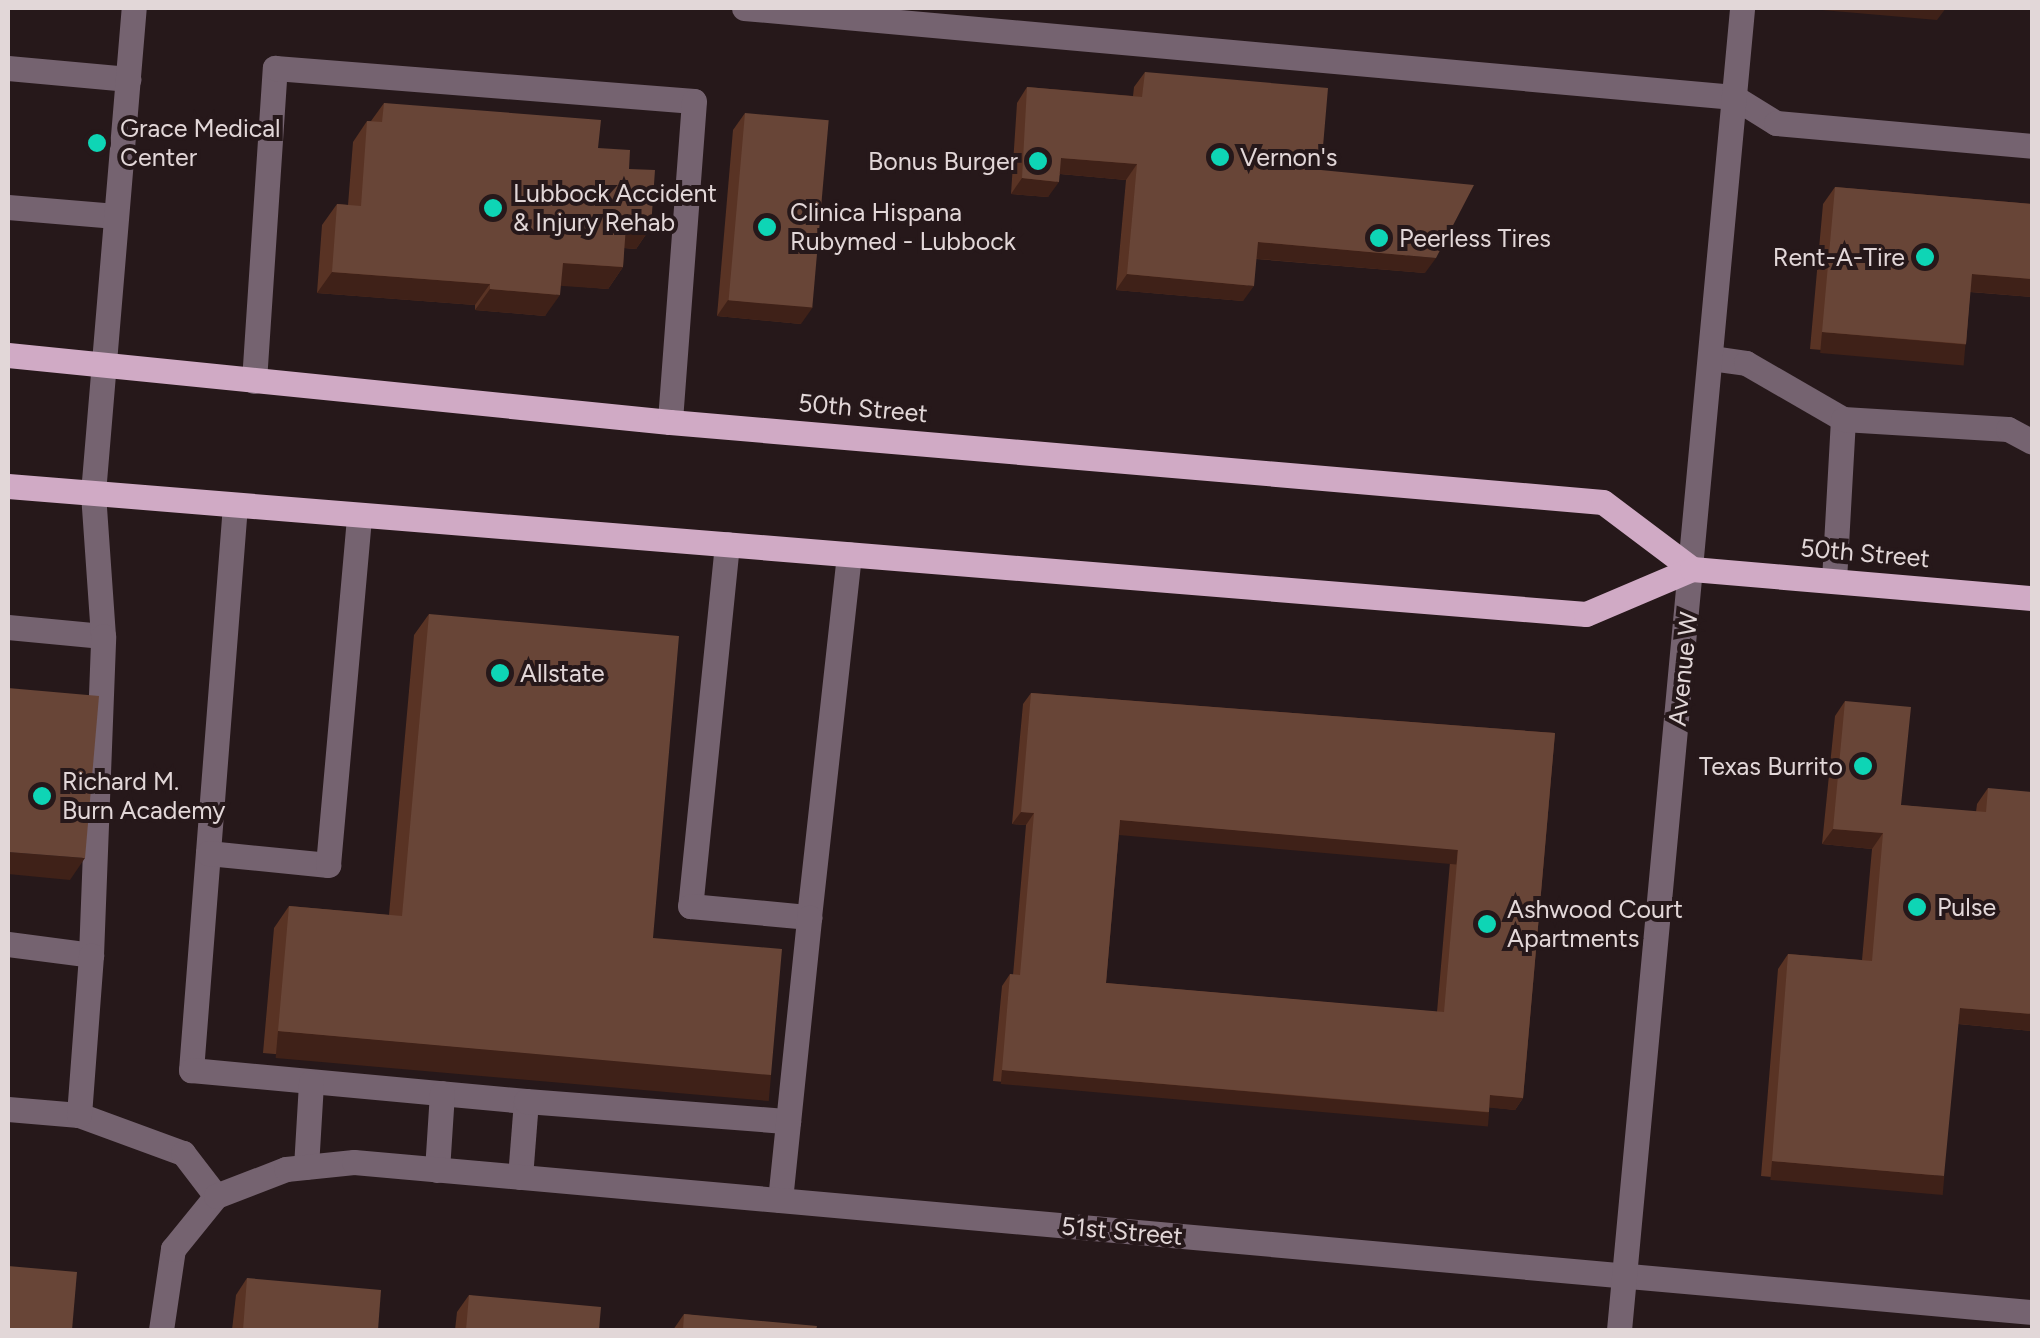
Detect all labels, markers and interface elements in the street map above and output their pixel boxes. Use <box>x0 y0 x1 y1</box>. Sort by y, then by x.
place label: Grace Medical Center <box>120 114 281 173</box>
marker: Grace Medical Center <box>84 130 110 156</box>
place label: Vernon's <box>1240 142 1337 172</box>
place label: Bonus Burger <box>868 146 1018 176</box>
marker: Vernon's <box>1209 146 1231 168</box>
marker: Bonus Burger <box>1027 150 1049 172</box>
place label: Lubbock Accident & Injury Rehab <box>513 179 717 238</box>
marker: Lubbock Accident & Injury Rehab <box>482 197 504 219</box>
place label: Clinica Hispana Rubymed - Lubbock <box>790 198 1016 257</box>
marker: Clinica Hispana Rubymed - Lubbock <box>754 214 780 240</box>
place label: Peerless Tires <box>1399 223 1551 253</box>
marker: Peerless Tires <box>1368 227 1390 249</box>
place label: Rent-A-Tire <box>1773 242 1905 272</box>
marker: Rent-A-Tire <box>1914 246 1936 268</box>
street label: 50th Street <box>797 387 929 429</box>
street label: 50th Street <box>1799 532 1931 574</box>
street label: Avenue W <box>1662 610 1704 728</box>
place label: Allstate <box>520 658 605 688</box>
marker: Allstate <box>489 662 511 684</box>
place label: Texas Burrito <box>1699 751 1843 781</box>
marker: Texas Burrito <box>1852 755 1874 777</box>
place label: Richard M. Burn Academy <box>62 767 225 826</box>
marker: Richard M. Burn Academy <box>31 785 53 807</box>
place label: Pulse <box>1937 892 1996 922</box>
place label: Ashwood Court Apartments <box>1507 895 1683 954</box>
marker: Pulse <box>1906 896 1928 918</box>
marker: Ashwood Court Apartments <box>1476 913 1498 935</box>
street label: 51st Street <box>1060 1211 1184 1251</box>

